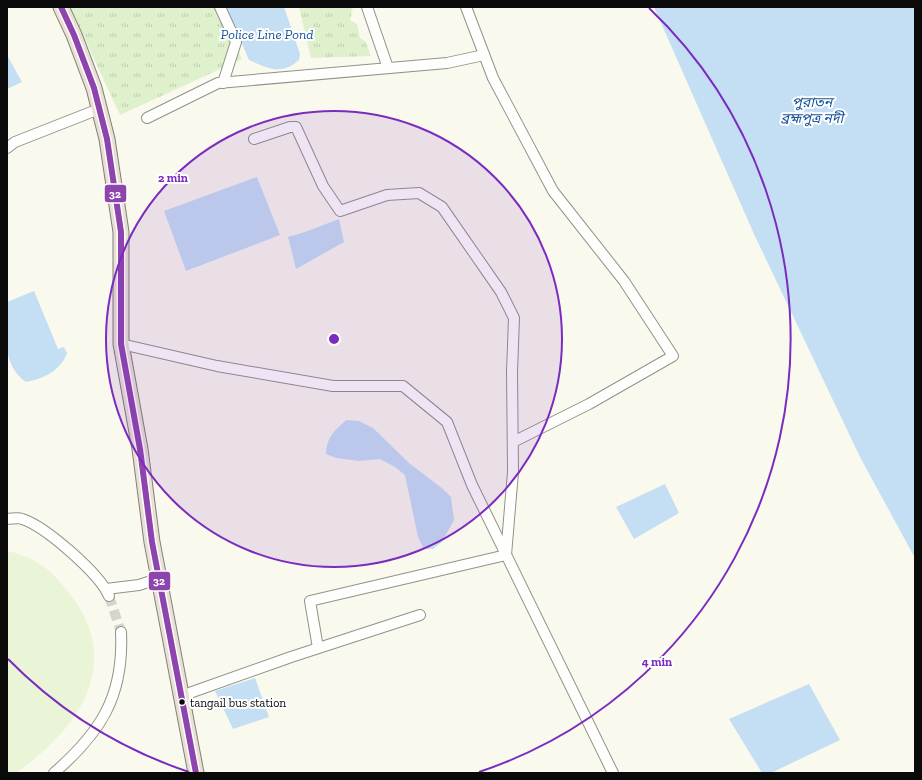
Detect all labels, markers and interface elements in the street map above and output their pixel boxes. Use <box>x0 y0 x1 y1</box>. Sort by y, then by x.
water label: Police Line Pond <box>221 26 313 43</box>
water label: পুরাতন ব্রহ্মপুত্র নদী <box>781 94 847 127</box>
text: 2 min <box>158 171 188 185</box>
line badge: 32 <box>104 184 127 203</box>
text: 32 <box>109 188 121 201</box>
centre of rings <box>327 332 341 346</box>
line badge: 32 <box>148 571 171 591</box>
text: 32 <box>153 575 165 588</box>
text: 4 min <box>642 655 672 669</box>
place label: tangail bus station <box>190 696 286 710</box>
marker: tangail bus station <box>177 697 187 707</box>

